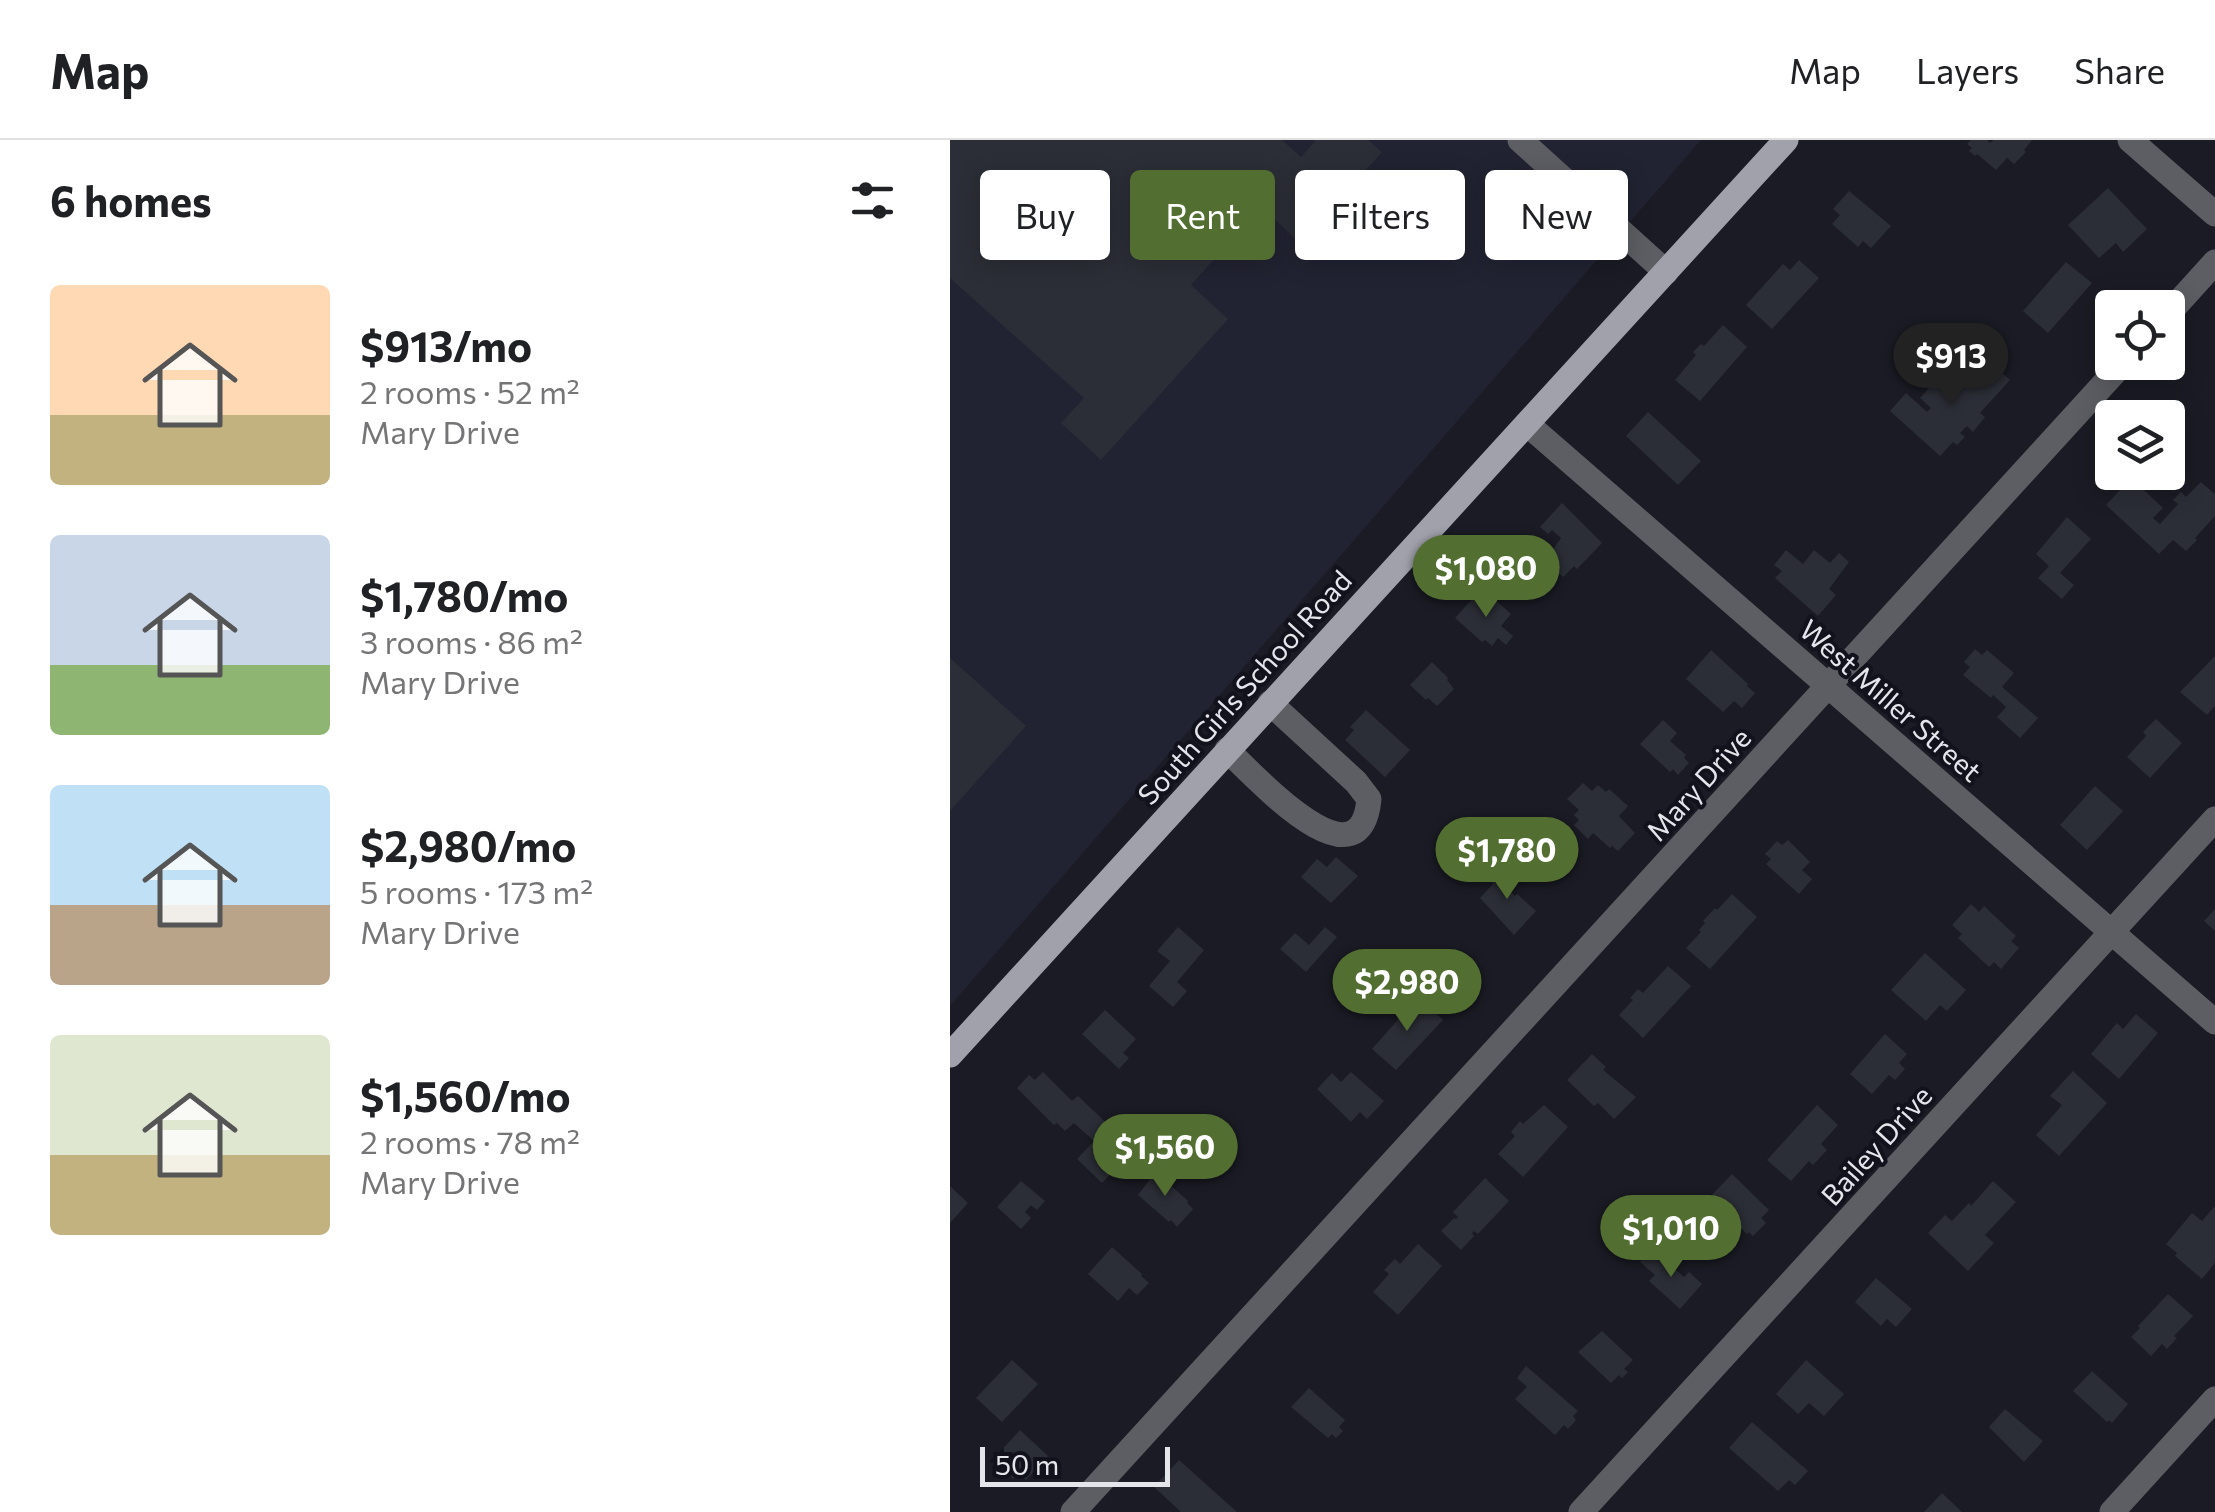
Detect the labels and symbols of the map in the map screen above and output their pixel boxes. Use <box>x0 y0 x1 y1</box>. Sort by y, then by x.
pin: $913 <box>1892 323 2010 408</box>
pin: $1,080 <box>1405 535 1567 620</box>
street label: South Girls School Road <box>1130 563 1358 811</box>
street label: West Miller Street <box>1793 612 1989 788</box>
street label: Mary Drive <box>1639 721 1757 847</box>
pin: $1,780 <box>1426 817 1588 902</box>
pin: $2,980 <box>1326 949 1488 1034</box>
street label: Bailey Drive <box>1814 1078 1938 1212</box>
pin: $1,560 <box>1084 1114 1246 1199</box>
pin: $1,010 <box>1590 1195 1752 1280</box>
scale bar <box>980 1442 1170 1486</box>

